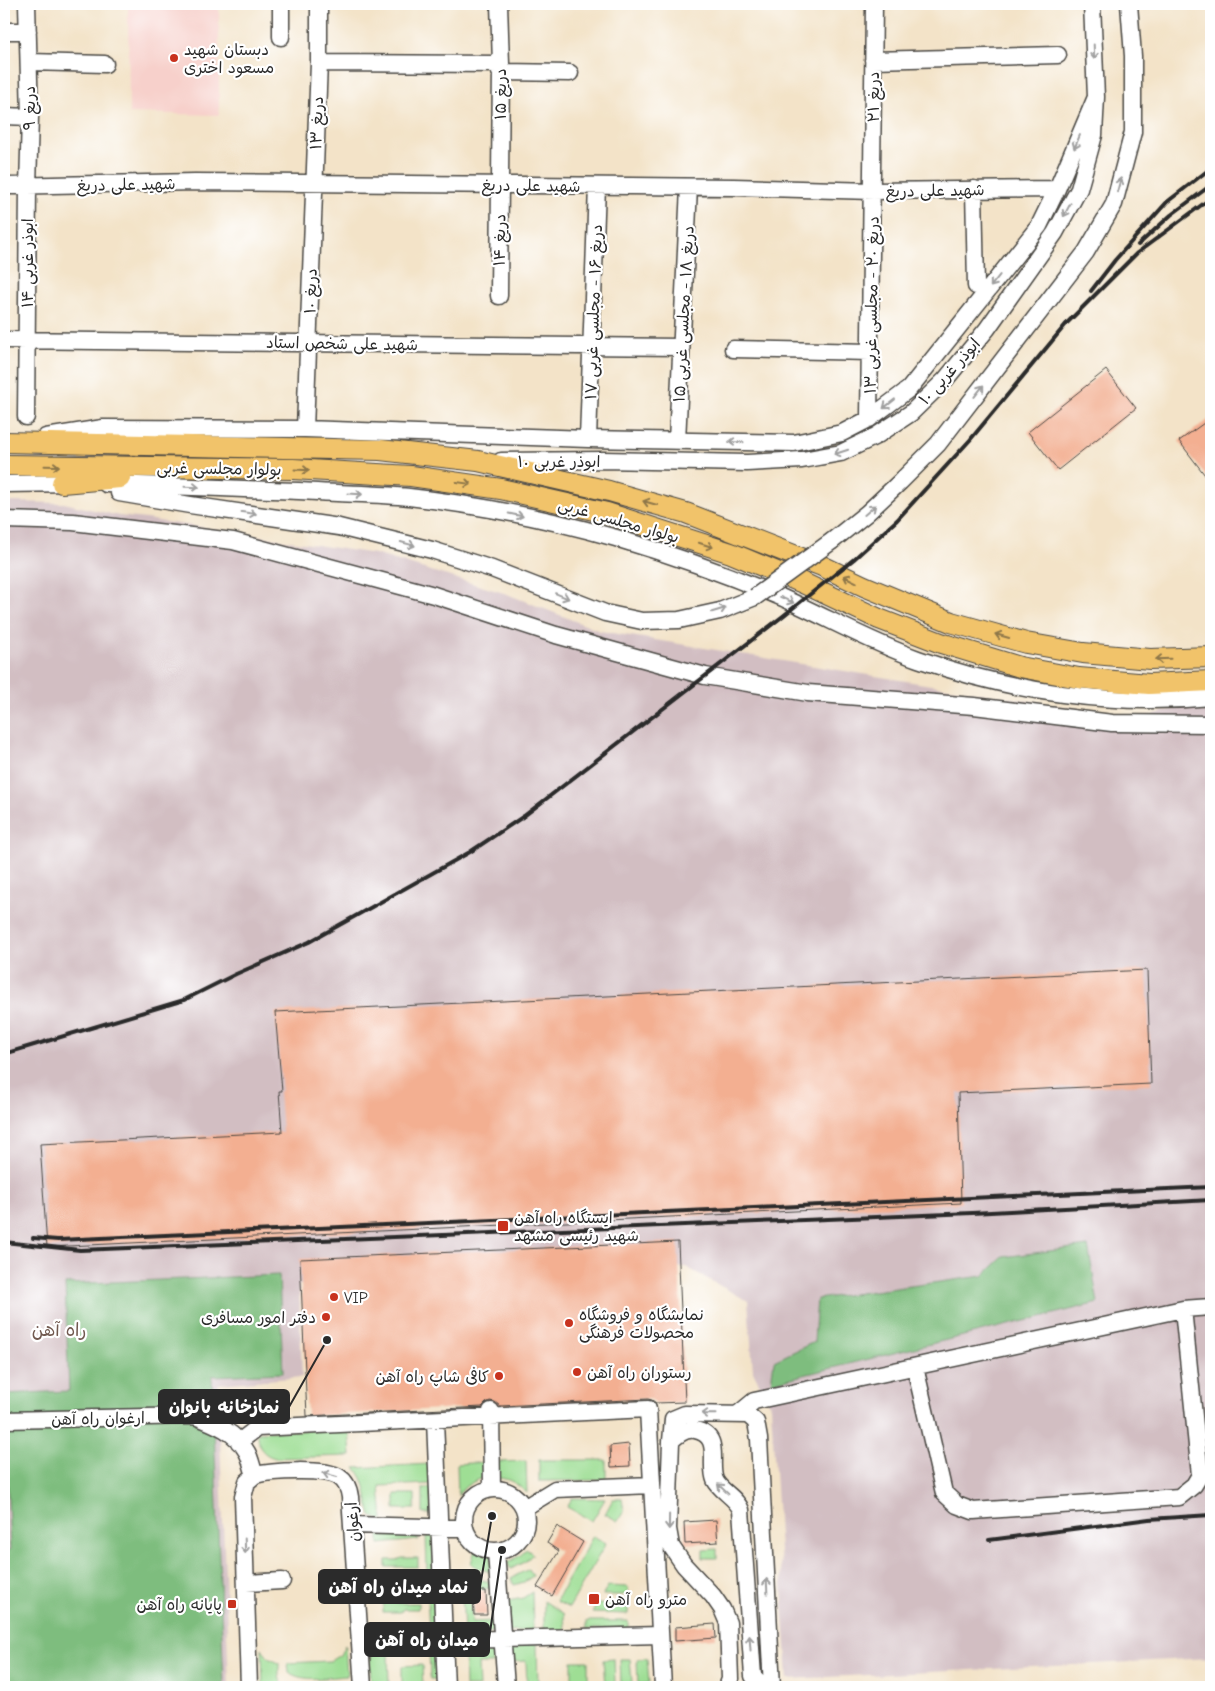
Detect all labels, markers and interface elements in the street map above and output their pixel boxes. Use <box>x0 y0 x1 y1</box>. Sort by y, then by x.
place label: دبستان شهید مسعود اختری <box>184 41 274 78</box>
one-way arrow <box>1090 44 1099 60</box>
marker: دبستان شهید مسعود اختری <box>168 52 180 64</box>
street label: دریغ ۱۵ <box>492 68 512 120</box>
street label: دریغ ۲۱ <box>865 71 885 123</box>
street label: دریغ ۹ <box>21 86 41 130</box>
street label: دریغ ۱۳ <box>307 96 329 150</box>
one-way arrow <box>1072 134 1082 149</box>
street label: شهید علی دریغ <box>76 175 176 197</box>
street label: شهید علی دریغ <box>481 176 581 198</box>
one-way arrow <box>1115 178 1124 194</box>
street label: شهید علی دریغ <box>885 181 985 203</box>
one-way arrow <box>1062 202 1072 217</box>
street label: دریغ ۱۴ <box>491 214 511 266</box>
street label: دریغ ۲۰ - مجلسی غربی ۱۳ <box>861 216 885 394</box>
street label: ابوذر غربی ۱۴ <box>19 218 38 308</box>
street label: دریغ ۱۶ - مجلسی غربی ۱۷ <box>582 224 608 400</box>
street label: دریغ ۱۸ - مجلسی غربی ۱۵ <box>670 225 700 403</box>
street label: دریغ ۱۰ <box>301 268 323 314</box>
one-way arrow <box>990 274 1000 288</box>
street label: شهید علی شخص استاد <box>266 334 418 355</box>
street label: ابوذر غربی ۱۰ <box>915 335 985 409</box>
one-way arrow <box>974 385 985 398</box>
one-way arrow <box>883 398 896 409</box>
one-way arrow <box>729 437 745 447</box>
one-way arrow <box>834 447 850 457</box>
street label: ابوذر غربی ۱۰ <box>518 453 600 472</box>
street label: بولوار مجلسی غربی <box>156 459 282 480</box>
one-way arrow <box>44 461 60 471</box>
one-way arrow <box>294 465 310 474</box>
one-way arrow <box>456 479 472 489</box>
one-way arrow <box>184 482 200 491</box>
one-way arrow <box>347 490 363 499</box>
street label: بولوار مجلسی غربی <box>556 495 681 548</box>
one-way arrow <box>642 497 658 507</box>
one-way arrow <box>863 504 876 516</box>
one-way arrow <box>240 509 256 519</box>
one-way arrow <box>507 510 523 520</box>
one-way arrow <box>400 540 416 549</box>
one-way arrow <box>698 541 714 551</box>
one-way arrow <box>843 574 858 584</box>
one-way arrow <box>554 591 569 601</box>
one-way arrow <box>779 596 794 606</box>
one-way arrow <box>711 605 727 615</box>
one-way arrow <box>995 631 1011 641</box>
one-way arrow <box>1155 654 1171 664</box>
place label: ایستگاه راه آهن شهید رئیسی مشهد <box>514 1208 639 1246</box>
marker: ایستگاه راه آهن شهید رئیسی مشهد <box>496 1219 510 1233</box>
place label: VIP <box>344 1289 368 1307</box>
marker: VIP <box>328 1291 340 1303</box>
place label: نمایشگاه و فروشگاه محصولات فرهنگی <box>579 1305 704 1343</box>
place label: دفتر امور مسافری <box>201 1309 316 1328</box>
marker: دفتر امور مسافری <box>320 1311 332 1323</box>
marker: نمایشگاه و فروشگاه محصولات فرهنگی <box>563 1317 575 1329</box>
district label: راه آهن <box>32 1320 86 1341</box>
place label: رستوران راه آهن <box>587 1364 692 1383</box>
marker: رستوران راه آهن <box>571 1366 583 1378</box>
place label: کافی شاپ راه آهن <box>375 1367 489 1387</box>
marker: کافی شاپ راه آهن <box>493 1370 505 1382</box>
callout: نمازخانه بانوان <box>159 1390 289 1423</box>
text: نمازخانه بانوان <box>169 1397 279 1418</box>
street label: ارغوان راه آهن <box>51 1409 145 1430</box>
one-way arrow <box>701 1410 717 1419</box>
one-way arrow <box>322 1469 338 1479</box>
one-way arrow <box>716 1483 729 1495</box>
street label: ارغوان <box>343 1501 364 1543</box>
one-way arrow <box>664 1514 674 1530</box>
one-way arrow <box>240 1538 249 1554</box>
callout: نماد میدان راه آهن <box>319 1570 480 1603</box>
text: نماد میدان راه آهن <box>329 1577 469 1598</box>
one-way arrow <box>762 1578 771 1594</box>
place label: مترو راه آهن <box>605 1591 687 1609</box>
marker: مترو راه آهن <box>587 1592 601 1606</box>
place label: پایانه راه آهن <box>137 1596 222 1615</box>
marker: پایانه راه آهن <box>226 1598 238 1610</box>
callout: میدان راه آهن <box>365 1623 489 1656</box>
text: میدان راه آهن <box>375 1630 479 1651</box>
one-way arrow <box>746 1636 755 1652</box>

